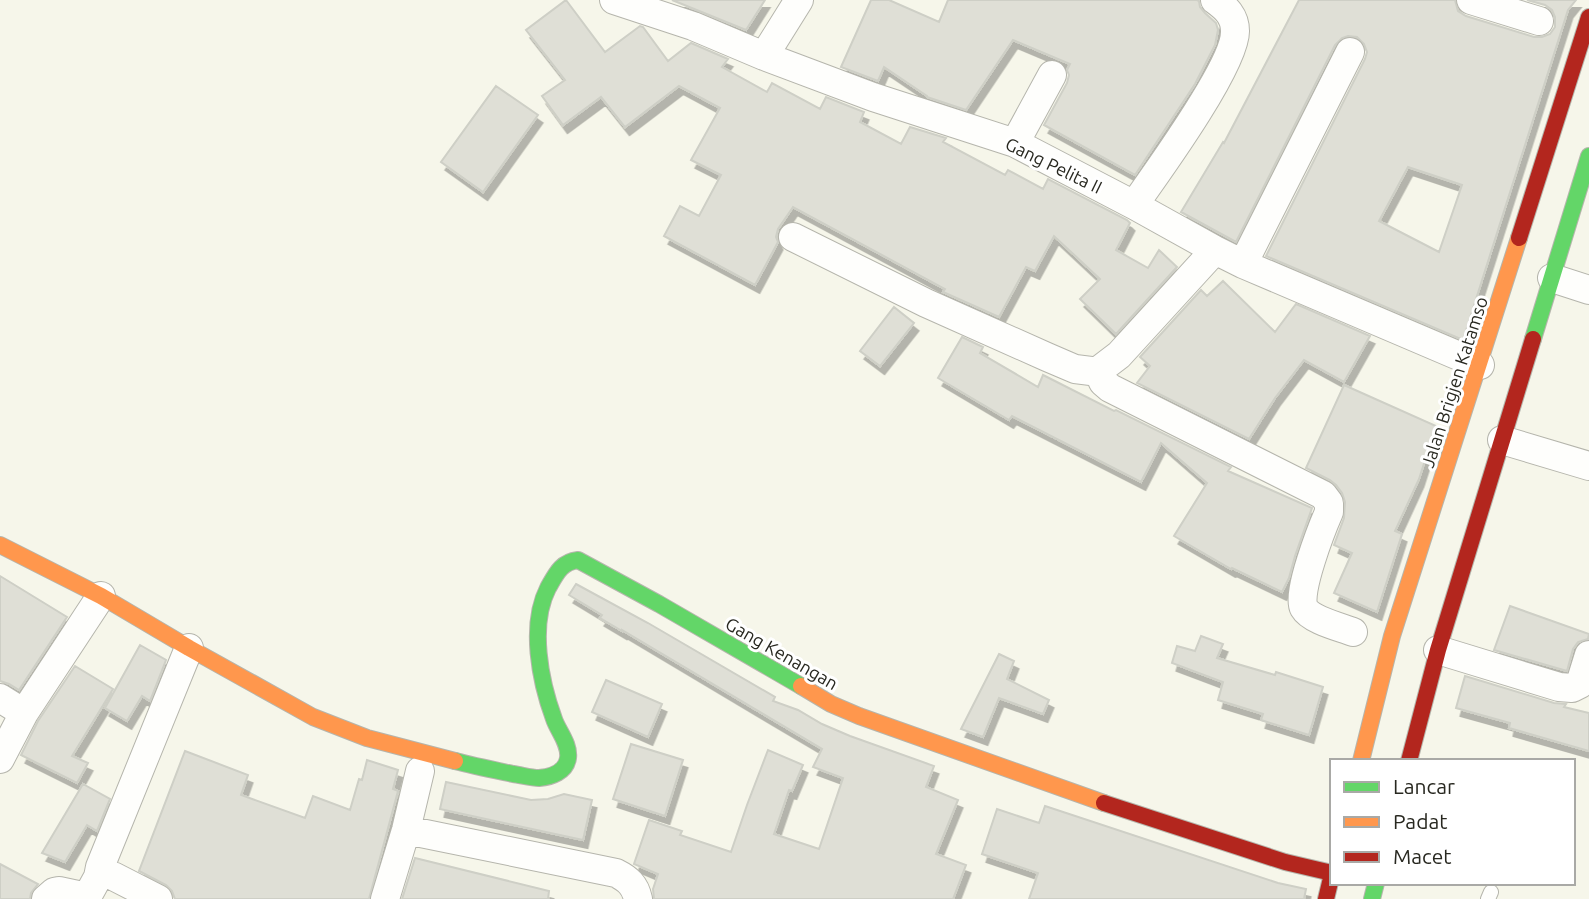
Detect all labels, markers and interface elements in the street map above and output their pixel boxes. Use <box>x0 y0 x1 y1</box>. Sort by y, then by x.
street label: Gang Pelita II <box>1002 133 1106 197</box>
street label: Jalan Brigjen Katamso <box>1417 294 1491 470</box>
street label: Gang Kenangan <box>722 613 842 693</box>
legend <box>1330 759 1575 885</box>
text: Lancar <box>1393 774 1455 798</box>
text: Padat <box>1393 809 1448 833</box>
text: Macet <box>1393 844 1452 868</box>

